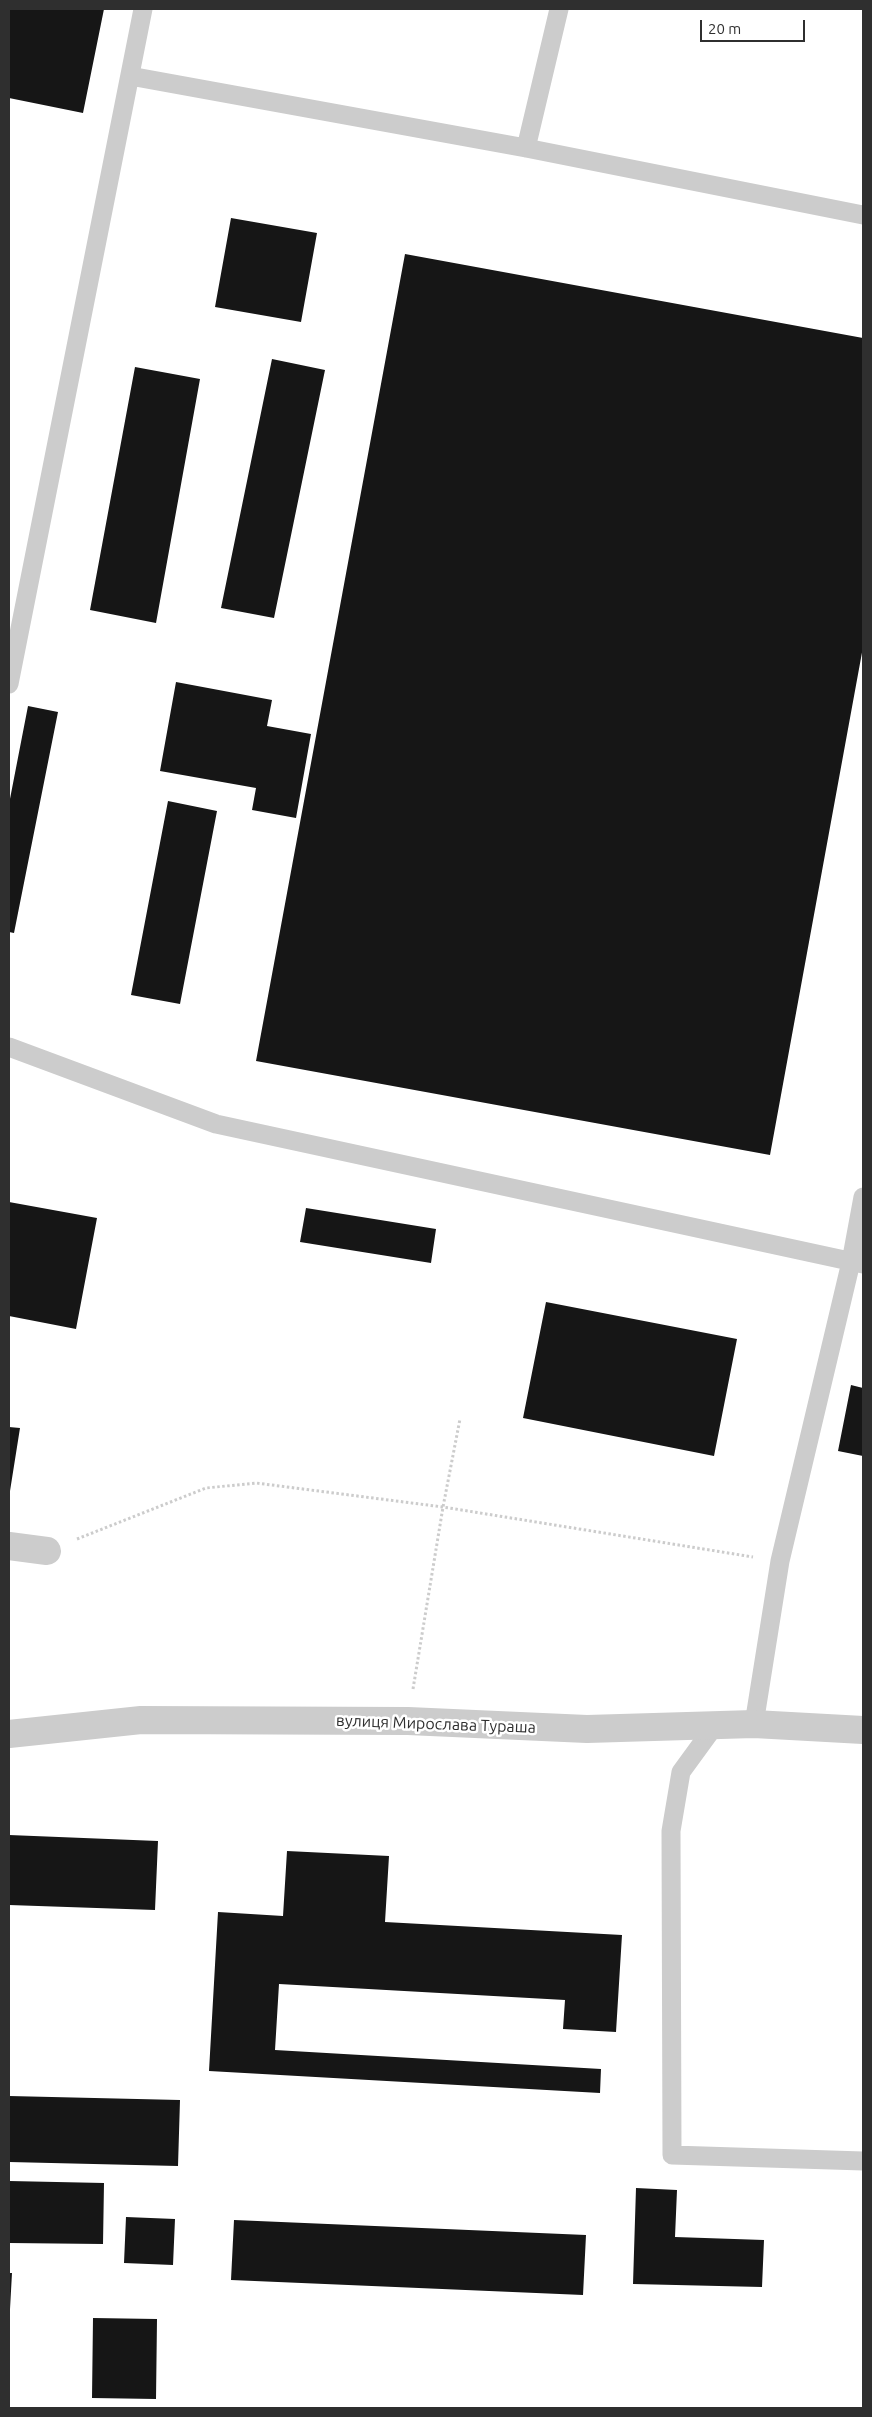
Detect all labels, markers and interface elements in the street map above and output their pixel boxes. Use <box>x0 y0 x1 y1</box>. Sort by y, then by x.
scale bar <box>702 10 807 42</box>
text: 20 m <box>708 20 741 37</box>
street label: вулиця Мирослава Тураша <box>336 1711 536 1737</box>

